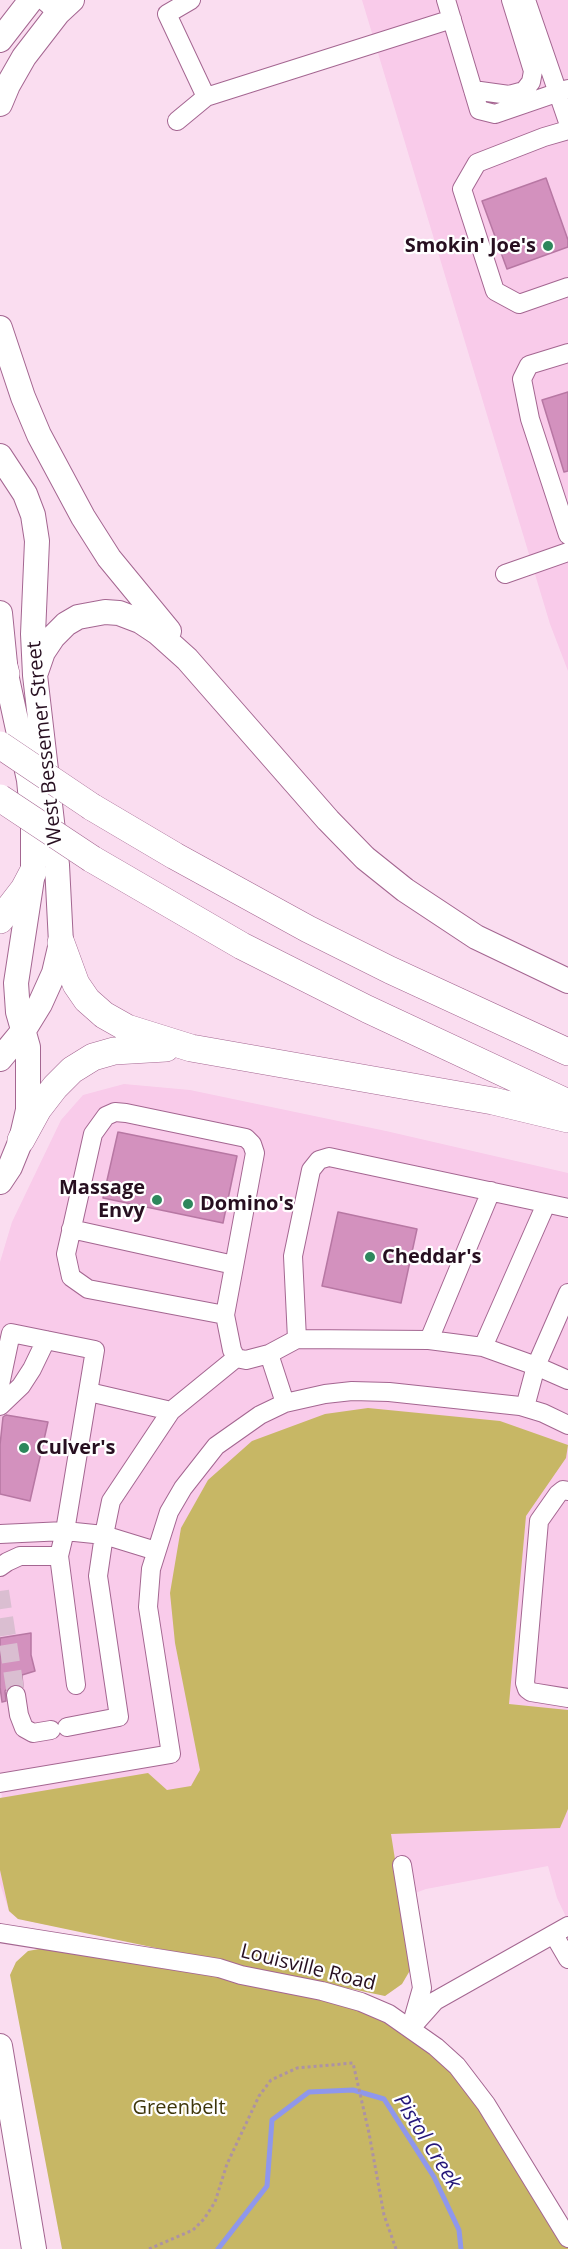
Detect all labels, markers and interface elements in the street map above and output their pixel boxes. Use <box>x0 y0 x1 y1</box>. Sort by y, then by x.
place label: Smokin' Joe's <box>405 234 536 258</box>
marker: Smokin' Joe's <box>541 239 555 253</box>
street label: West Bessemer Street <box>22 640 68 846</box>
place label: Massage Envy <box>59 1176 145 1223</box>
place label: Domino's <box>200 1192 294 1216</box>
marker: Massage Envy <box>150 1193 164 1207</box>
marker: Domino's <box>181 1197 195 1211</box>
place label: Cheddar's <box>382 1245 481 1269</box>
marker: Cheddar's <box>363 1250 377 1264</box>
place label: Culver's <box>36 1436 116 1460</box>
marker: Culver's <box>17 1441 31 1455</box>
street label: Louisville Road <box>238 1940 378 1996</box>
water label: Pistol Creek <box>388 2090 466 2194</box>
park label: Greenbelt <box>132 2096 226 2120</box>

